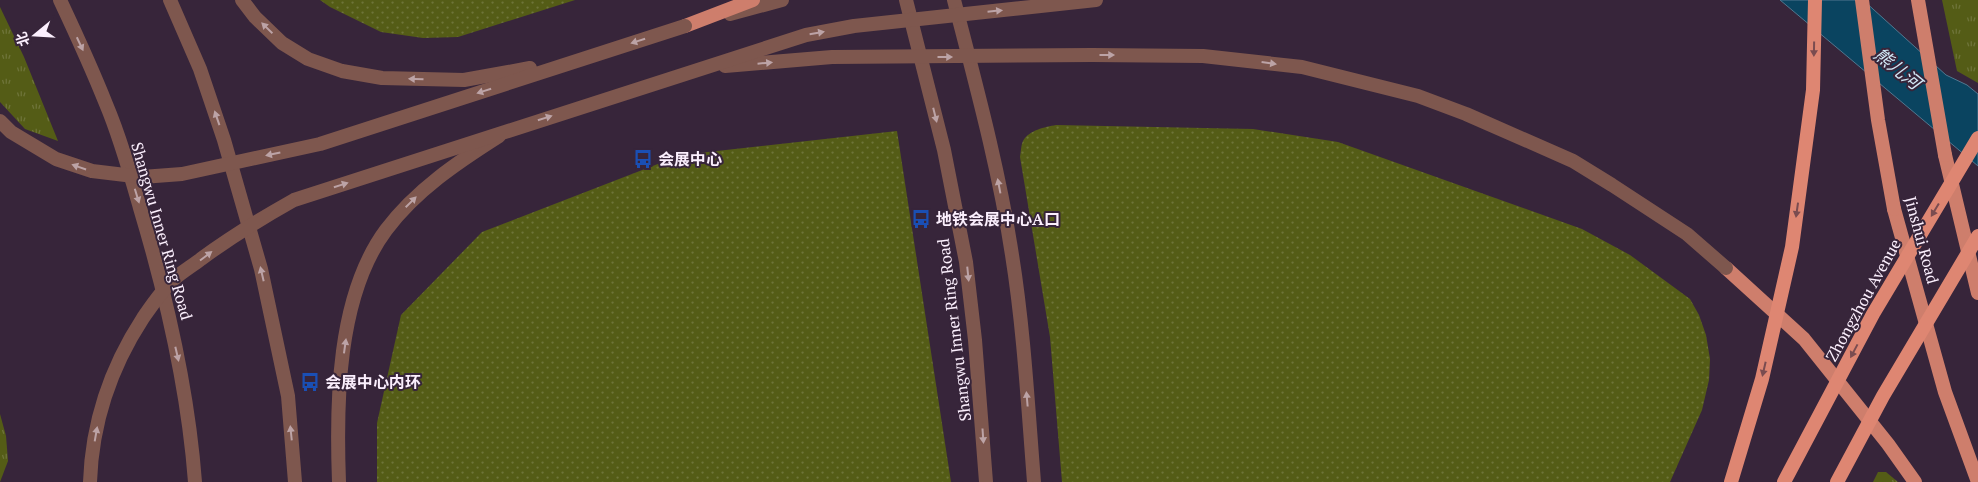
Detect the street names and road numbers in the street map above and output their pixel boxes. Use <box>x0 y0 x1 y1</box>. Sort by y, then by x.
street label: Shangwu Inner Ring Road <box>126 140 198 323</box>
street label: Jinshui Road <box>1900 194 1944 286</box>
street label: Zhongzhou Avenue <box>1820 235 1906 365</box>
street label: Shangwu Inner Ring Road <box>932 237 976 423</box>

